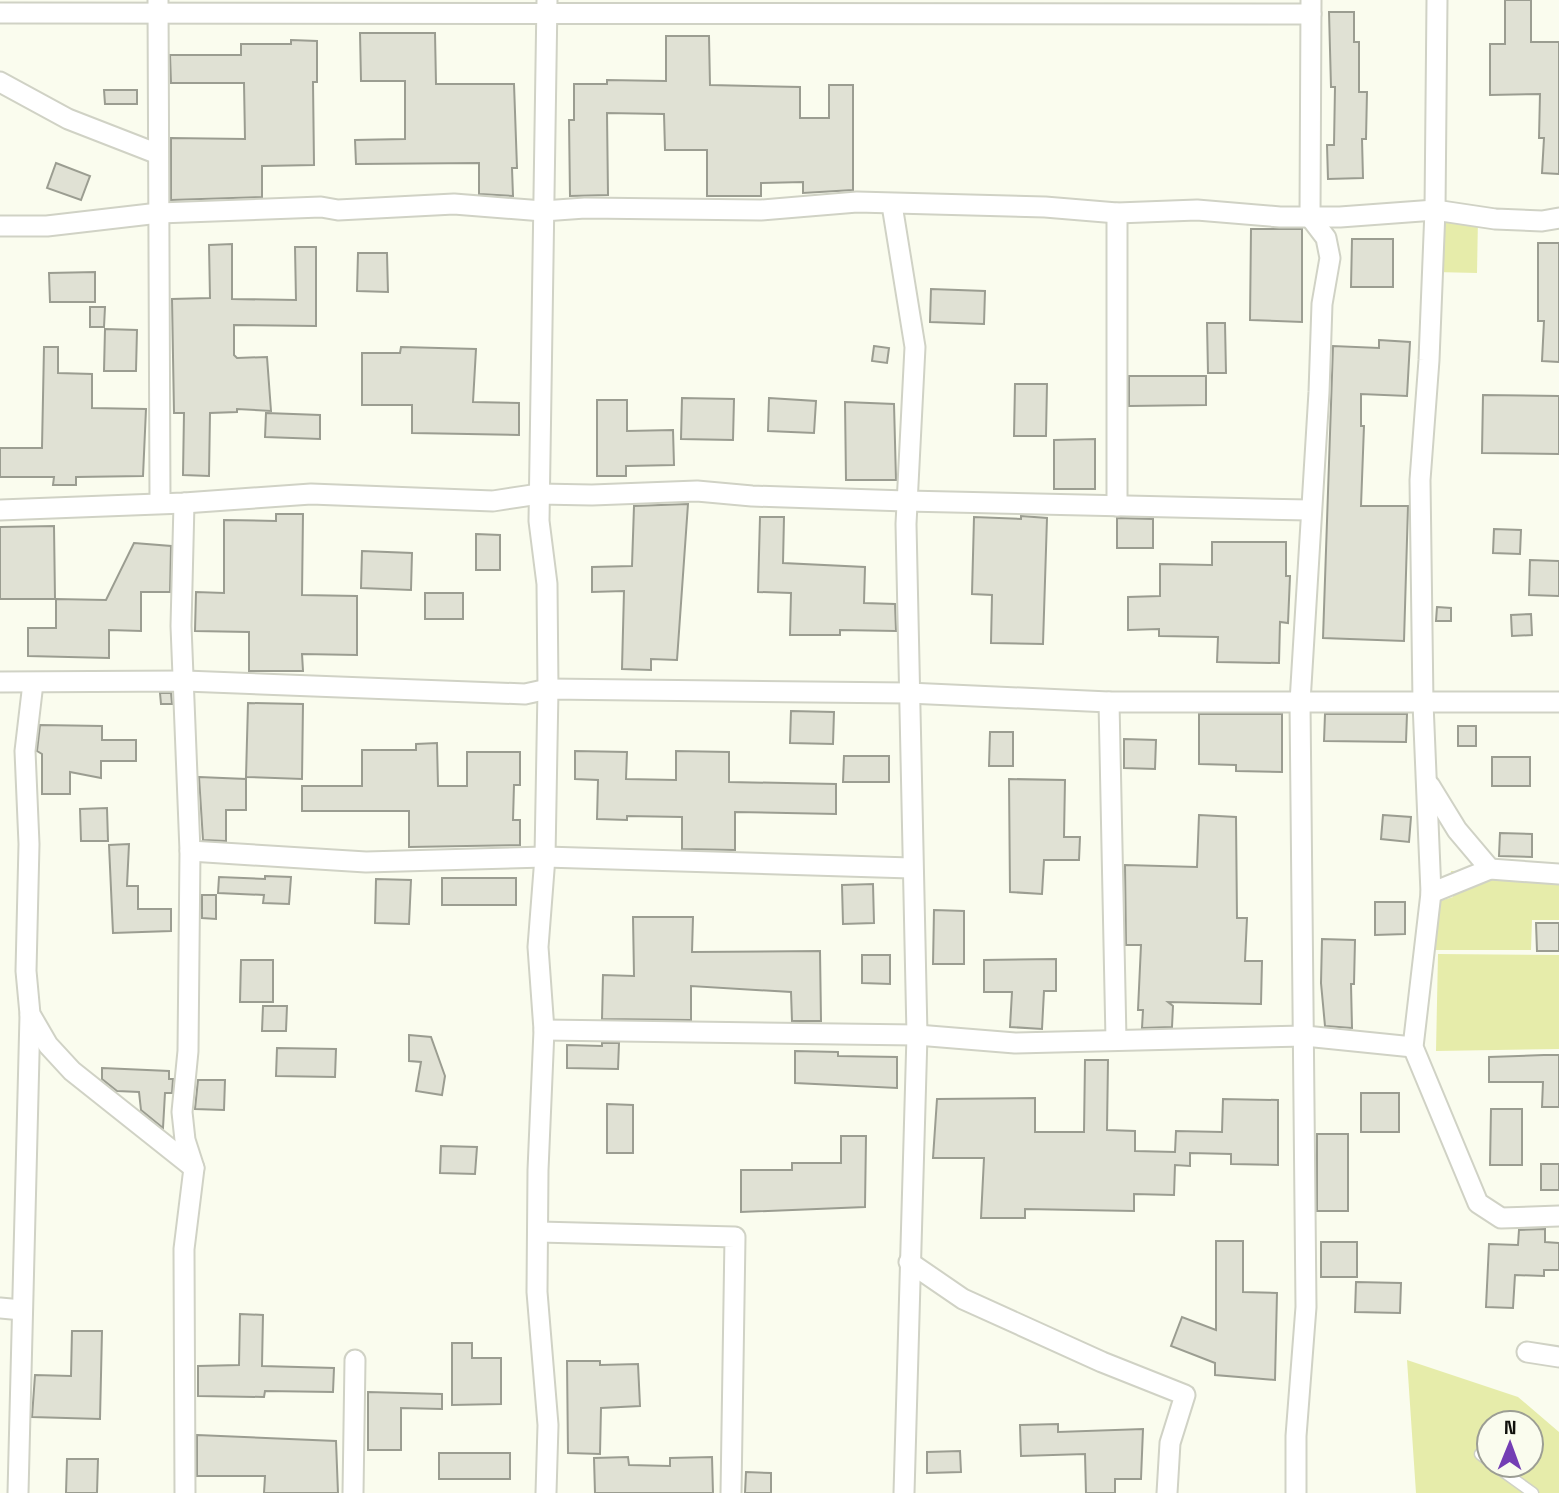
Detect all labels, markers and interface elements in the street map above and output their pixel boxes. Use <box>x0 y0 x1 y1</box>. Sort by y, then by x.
north arrow <box>1475 1409 1545 1479</box>
text: N <box>1504 1415 1517 1440</box>

